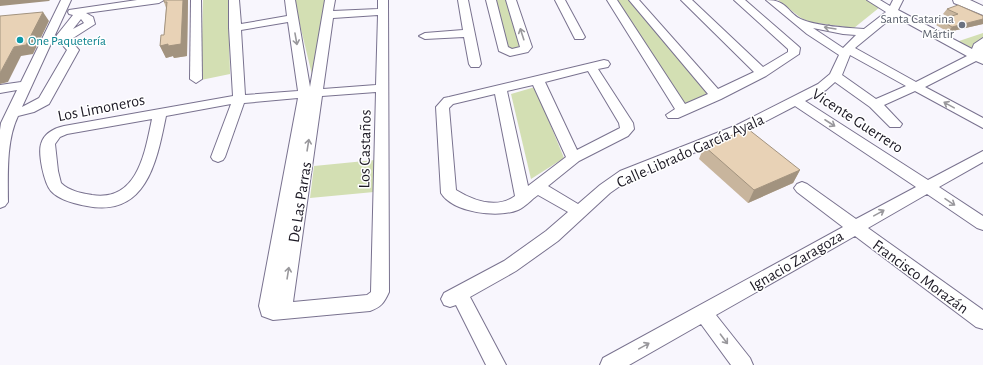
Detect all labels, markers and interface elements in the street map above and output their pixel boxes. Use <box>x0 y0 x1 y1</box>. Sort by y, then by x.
place label: Santa Catarina Mártir <box>880 13 955 41</box>
marker: Santa Catarina Mártir <box>957 20 967 30</box>
one-way arrow <box>824 24 837 32</box>
one-way arrow <box>518 27 525 40</box>
one-way arrow <box>292 32 300 45</box>
marker: One Paquetería <box>15 35 25 45</box>
place label: One Paquetería <box>28 35 106 48</box>
street label: Vicente Guerrero <box>809 86 906 156</box>
street label: Los Limoneros <box>56 92 146 124</box>
one-way arrow <box>943 101 955 109</box>
street label: Los Castaños <box>356 109 374 189</box>
street label: Calle Librado García Ayala <box>614 111 767 192</box>
one-way arrow <box>824 118 835 127</box>
one-way arrow <box>304 138 312 151</box>
street label: De Las Parras <box>286 161 314 244</box>
one-way arrow <box>944 198 955 206</box>
one-way arrow <box>873 208 885 216</box>
street label: Ignacio Zaragoza <box>747 228 846 294</box>
street label: Francisco Morazán <box>870 237 971 317</box>
one-way arrow <box>284 267 292 280</box>
one-way arrow <box>719 333 728 344</box>
one-way arrow <box>638 341 650 349</box>

